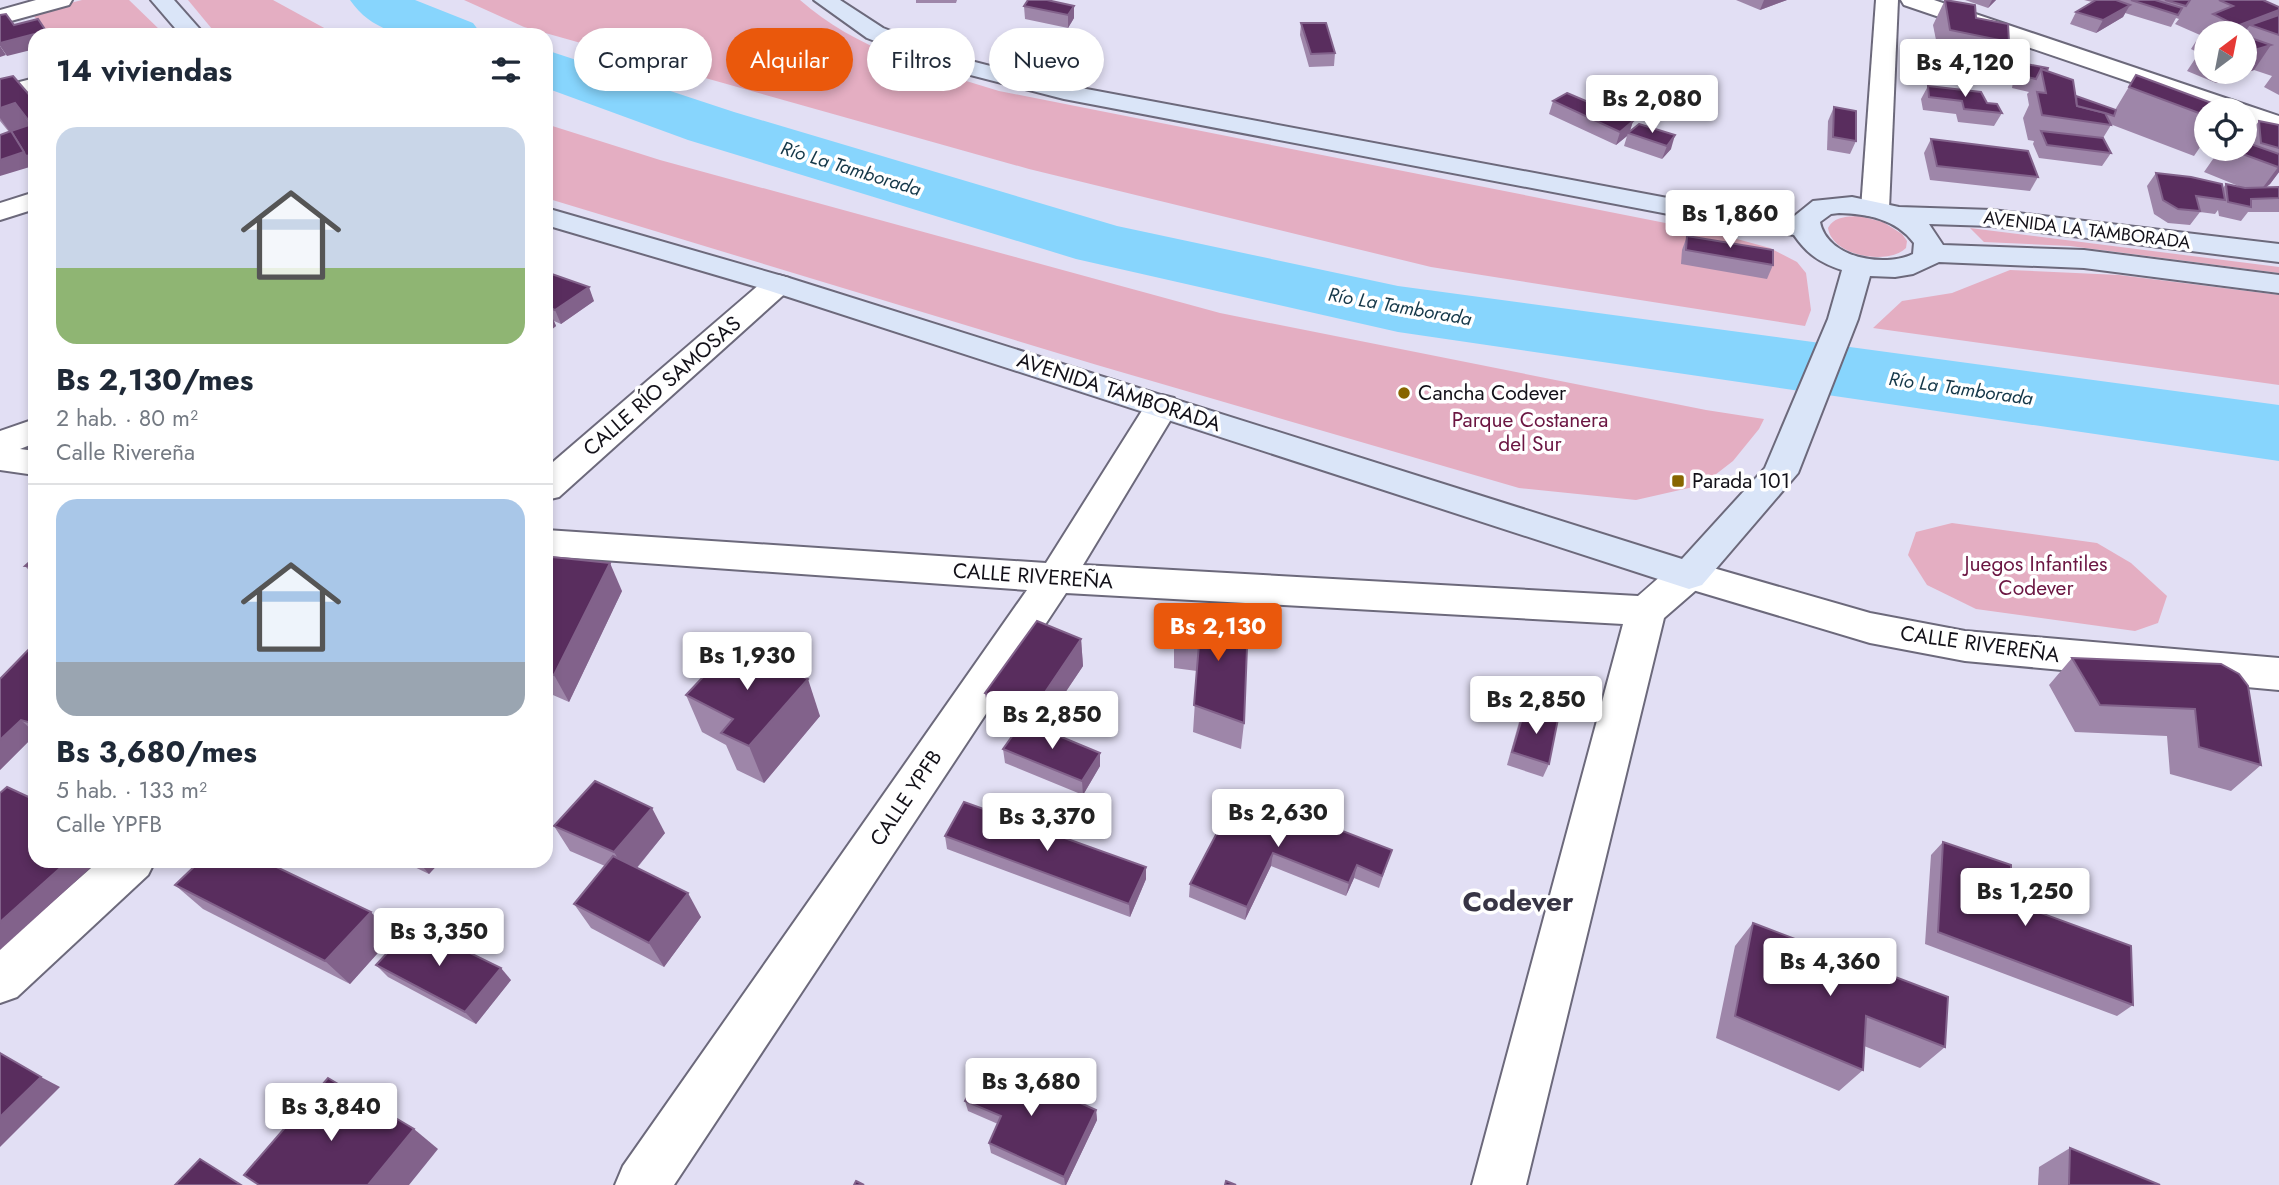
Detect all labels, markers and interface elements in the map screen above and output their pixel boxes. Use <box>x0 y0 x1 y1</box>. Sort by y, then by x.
north arrow <box>2194 21 2258 84</box>
map controls <box>2194 21 2257 161</box>
chip: Comprar <box>574 28 712 91</box>
chip: Alquilar <box>726 28 853 91</box>
chip: Filtros <box>867 28 975 91</box>
chip: Nuevo <box>989 28 1104 91</box>
pin: Bs 4,120 <box>1893 40 2037 99</box>
text: Bs 4,120 <box>1916 45 2014 79</box>
text: 14 viviendas <box>56 49 232 92</box>
icon: filters <box>487 51 525 89</box>
pin: Bs 2,080 <box>1580 76 1724 135</box>
text: Bs 2,080 <box>1602 81 1702 115</box>
button: locate <box>2194 98 2257 161</box>
water label: Río La Tamborada <box>777 134 925 203</box>
icon: home <box>228 172 354 298</box>
pin: Bs 1,860 <box>1658 190 1802 250</box>
text: Bs 1,860 <box>1682 196 1778 230</box>
street label: AVENIDA LA TAMBORADA <box>1982 204 2192 256</box>
water label: Río La Tamborada <box>1326 281 1474 332</box>
street label: CALLE RÍO SAMOSAS <box>577 309 747 463</box>
street label: AVENIDA TAMBORADA <box>1013 345 1225 439</box>
text: Bs 2,130/mes <box>56 358 253 401</box>
water label: Río La Tamborada <box>1887 365 2035 412</box>
place label: Cancha Codever <box>1418 378 1567 408</box>
marker: Cancha Codever <box>1396 385 1412 401</box>
text: 2 hab. · 80 m² <box>56 401 198 435</box>
park label: Parque Costanera del Sur <box>1452 405 1608 459</box>
text: Calle Rivereña <box>56 435 195 469</box>
place label: Parada 101 <box>1692 466 1790 496</box>
marker: Parada 101 <box>1670 473 1686 489</box>
icon: home <box>228 544 354 670</box>
park label: Juegos Infantiles Codever <box>1962 549 2108 603</box>
street label: CALLE RIVEREÑA <box>952 555 1114 597</box>
pin: Bs 2,130 <box>1146 604 1290 663</box>
text: Bs 2,130 <box>1170 609 1266 643</box>
street label: CALLE RIVEREÑA <box>1898 618 2062 670</box>
pin: Bs 1,930 <box>675 632 819 692</box>
text: Bs 1,930 <box>699 638 795 672</box>
pin: Bs 2,850 <box>1464 676 1608 736</box>
text: Bs 2,850 <box>1486 682 1586 716</box>
pin: Bs 2,850 <box>980 692 1124 751</box>
text: Bs 2,850 <box>1002 697 1102 731</box>
text: Bs 3,680/mes <box>56 730 257 773</box>
street label: CALLE YPFB <box>863 744 949 852</box>
text: 5 hab. · 133 m² <box>56 773 207 807</box>
pin: Bs 2,630 <box>1206 790 1350 849</box>
pin: Bs 3,370 <box>975 794 1119 853</box>
text: Bs 2,630 <box>1228 795 1328 829</box>
text: Bs 3,370 <box>998 799 1096 833</box>
text: Calle YPFB <box>56 807 162 841</box>
pin: Bs 1,250 <box>1953 869 2097 928</box>
text: Bs 1,250 <box>1977 874 2073 908</box>
district label: Codever <box>1463 881 1574 922</box>
pin: Bs 3,350 <box>367 908 511 968</box>
text: Bs 3,350 <box>390 914 488 948</box>
pin: Bs 4,360 <box>1758 939 1902 998</box>
text: Bs 4,360 <box>1779 944 1881 978</box>
pin: Bs 3,680 <box>959 1058 1103 1118</box>
text: Bs 3,680 <box>981 1064 1081 1098</box>
pin: Bs 3,840 <box>259 1084 403 1143</box>
text: Bs 3,840 <box>281 1089 381 1123</box>

